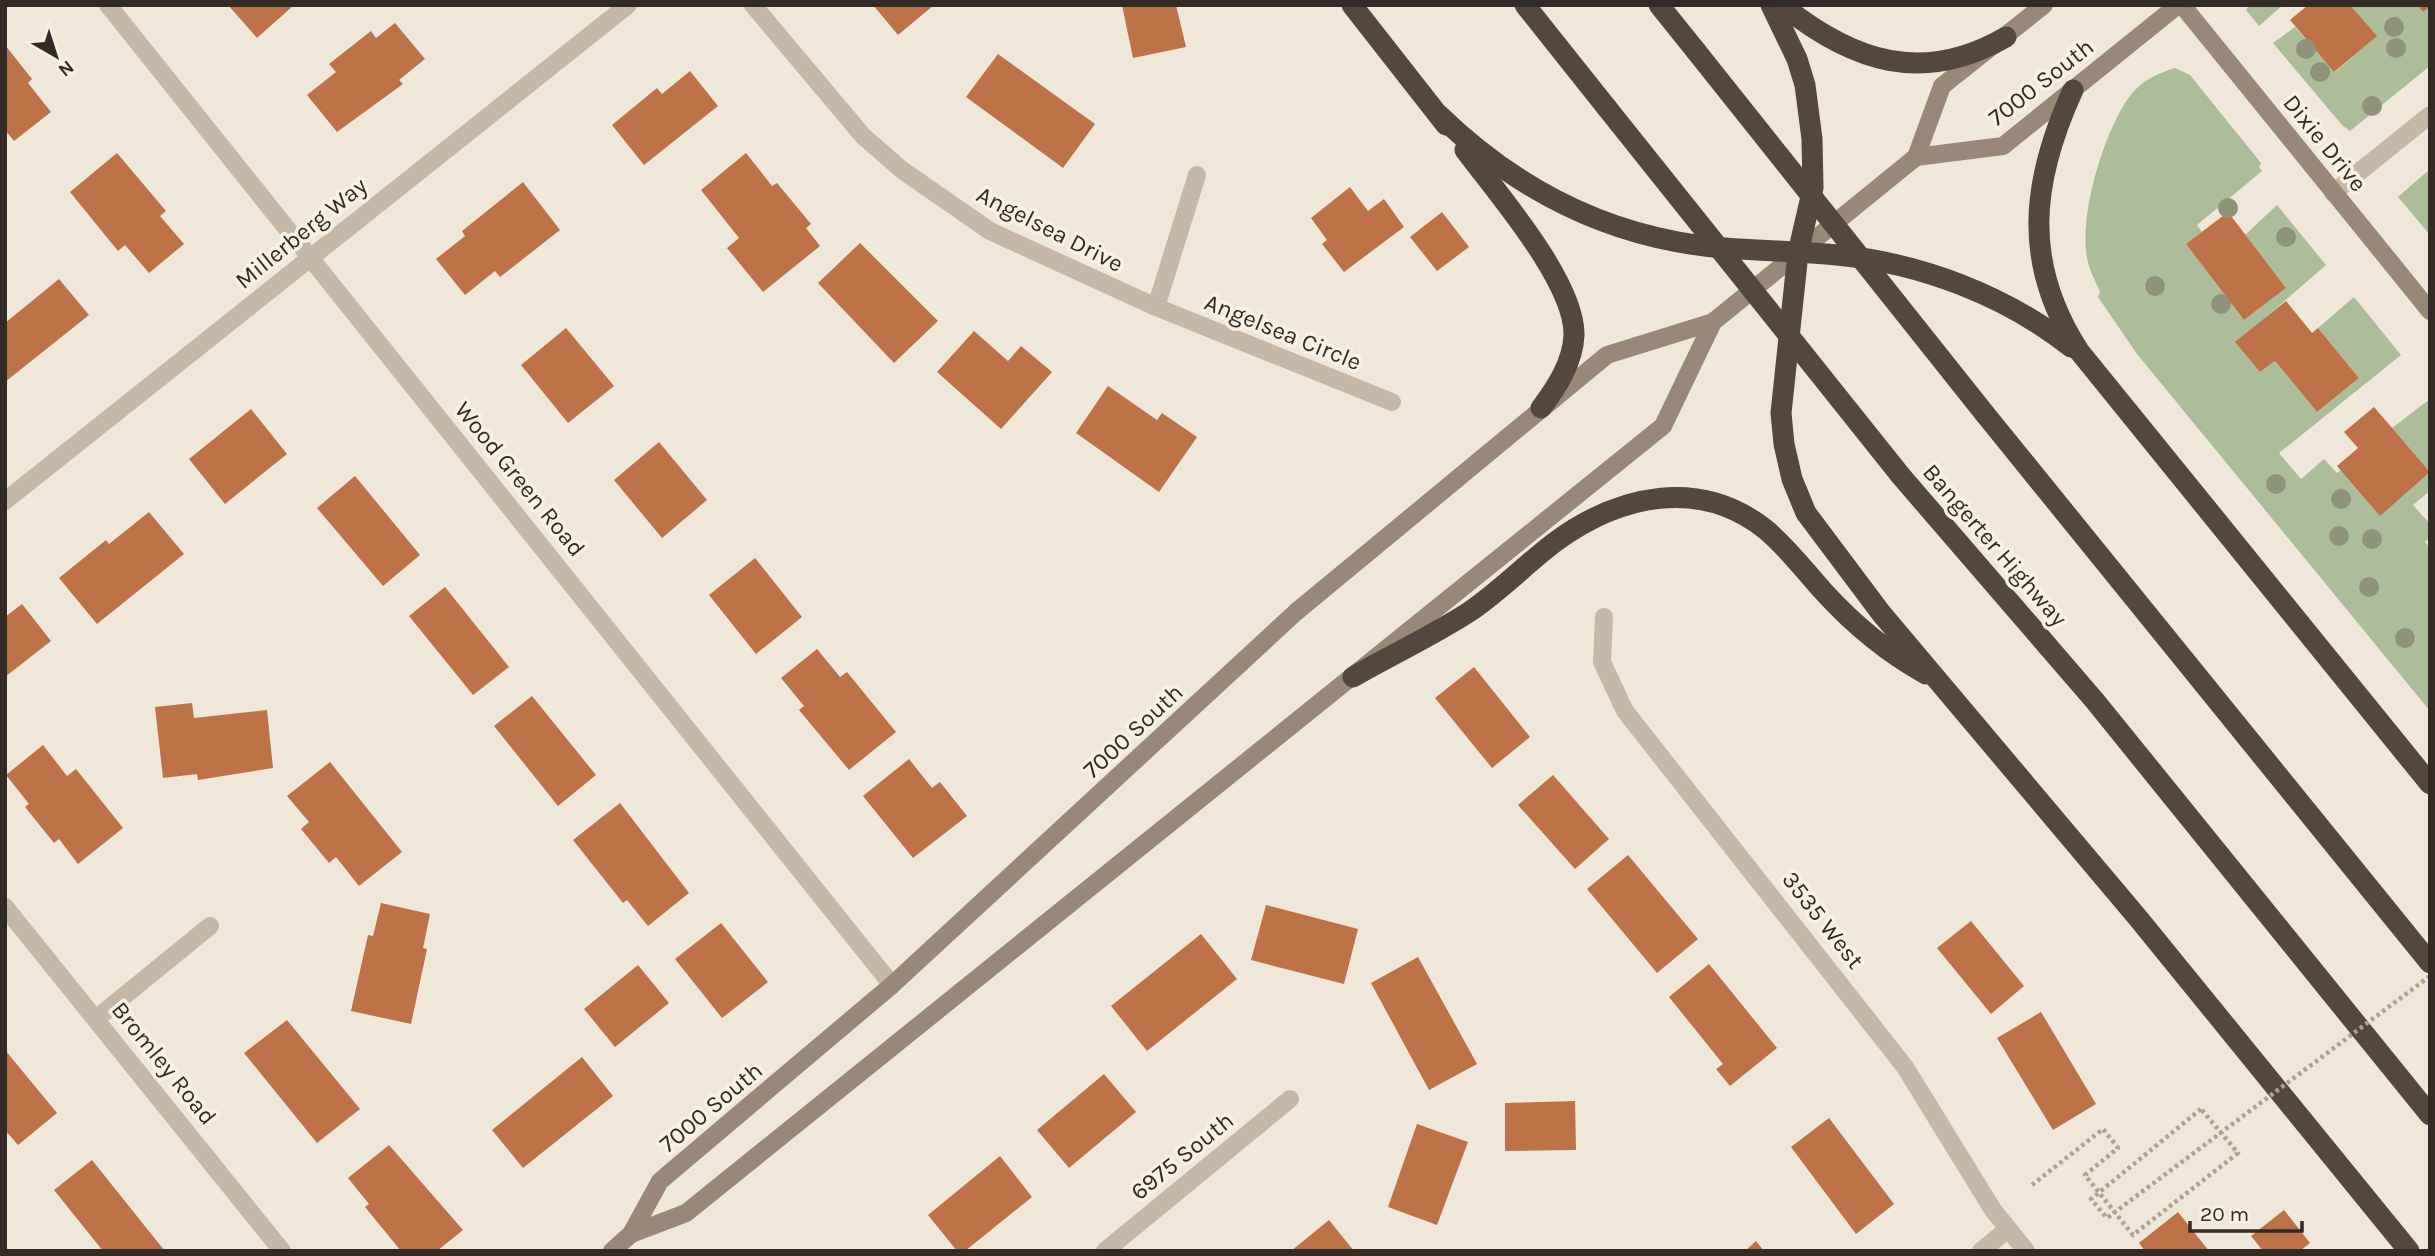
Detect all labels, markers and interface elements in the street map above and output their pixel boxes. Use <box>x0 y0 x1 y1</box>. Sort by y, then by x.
north arrow <box>21 21 91 91</box>
street label: 7000 South <box>1983 32 2099 132</box>
text: N <box>54 56 78 81</box>
street label: Dixie Drive <box>2277 89 2373 197</box>
street label: Millerberg Way <box>230 171 372 295</box>
street label: Angelsea Drive <box>972 180 1128 278</box>
street label: Angelsea Circle <box>1200 288 1366 376</box>
street label: Wood Green Road <box>449 396 591 562</box>
street label: Bangerter Highway <box>1917 458 2073 632</box>
street label: 7000 South <box>1078 678 1188 784</box>
street label: 3535 West <box>1776 866 1870 974</box>
street label: Bromley Road <box>106 996 222 1130</box>
street label: 7000 South <box>654 1056 768 1158</box>
street label: 6975 South <box>1125 1106 1239 1206</box>
scale bar <box>2190 1190 2302 1234</box>
text: 20 m <box>2200 1202 2249 1226</box>

